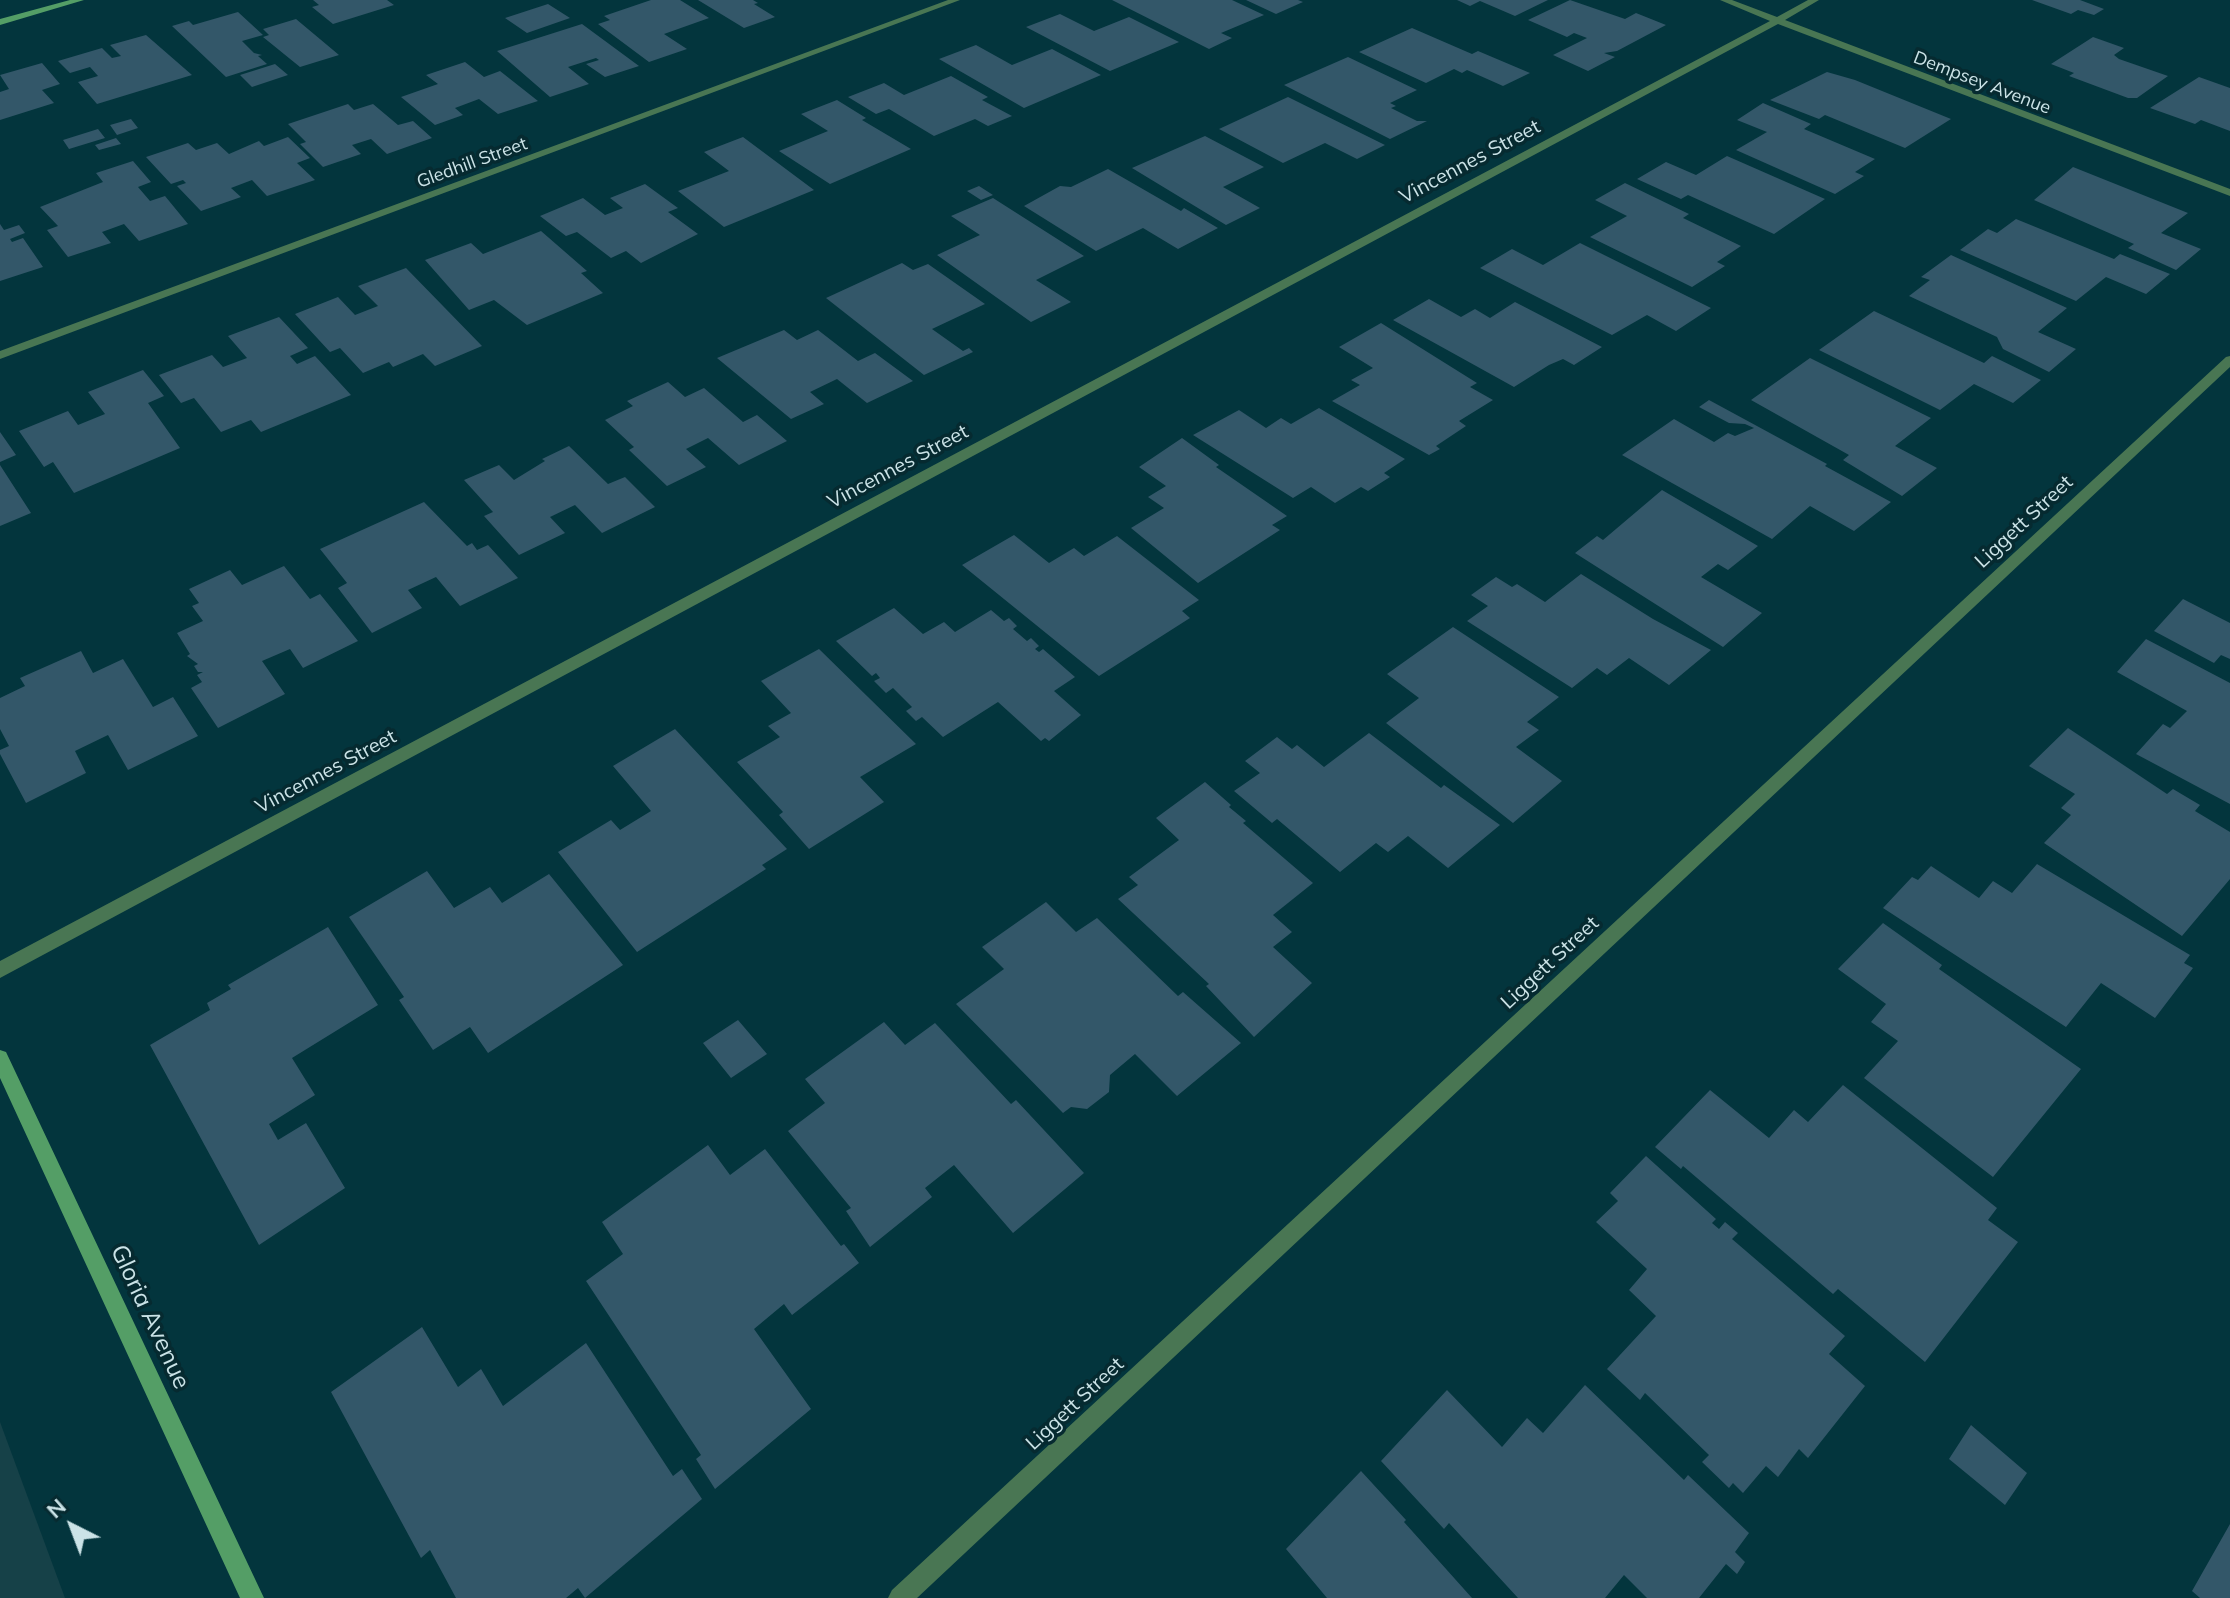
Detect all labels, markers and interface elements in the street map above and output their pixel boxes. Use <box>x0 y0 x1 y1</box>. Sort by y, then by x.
street label: Dempsey Avenue <box>1910 47 2054 119</box>
street label: Vincennes Street <box>1396 115 1544 209</box>
street label: Gledhill Street <box>414 133 530 193</box>
street label: Vincennes Street <box>824 420 972 514</box>
street label: Liggett Street <box>1970 471 2078 573</box>
street label: Vincennes Street <box>252 725 400 819</box>
street label: Liggett Street <box>1496 912 1604 1014</box>
street label: Gloria Avenue <box>104 1240 196 1394</box>
street label: Liggett Street <box>1021 1353 1129 1455</box>
north arrow <box>32 1486 112 1566</box>
text: N <box>40 1492 71 1524</box>

